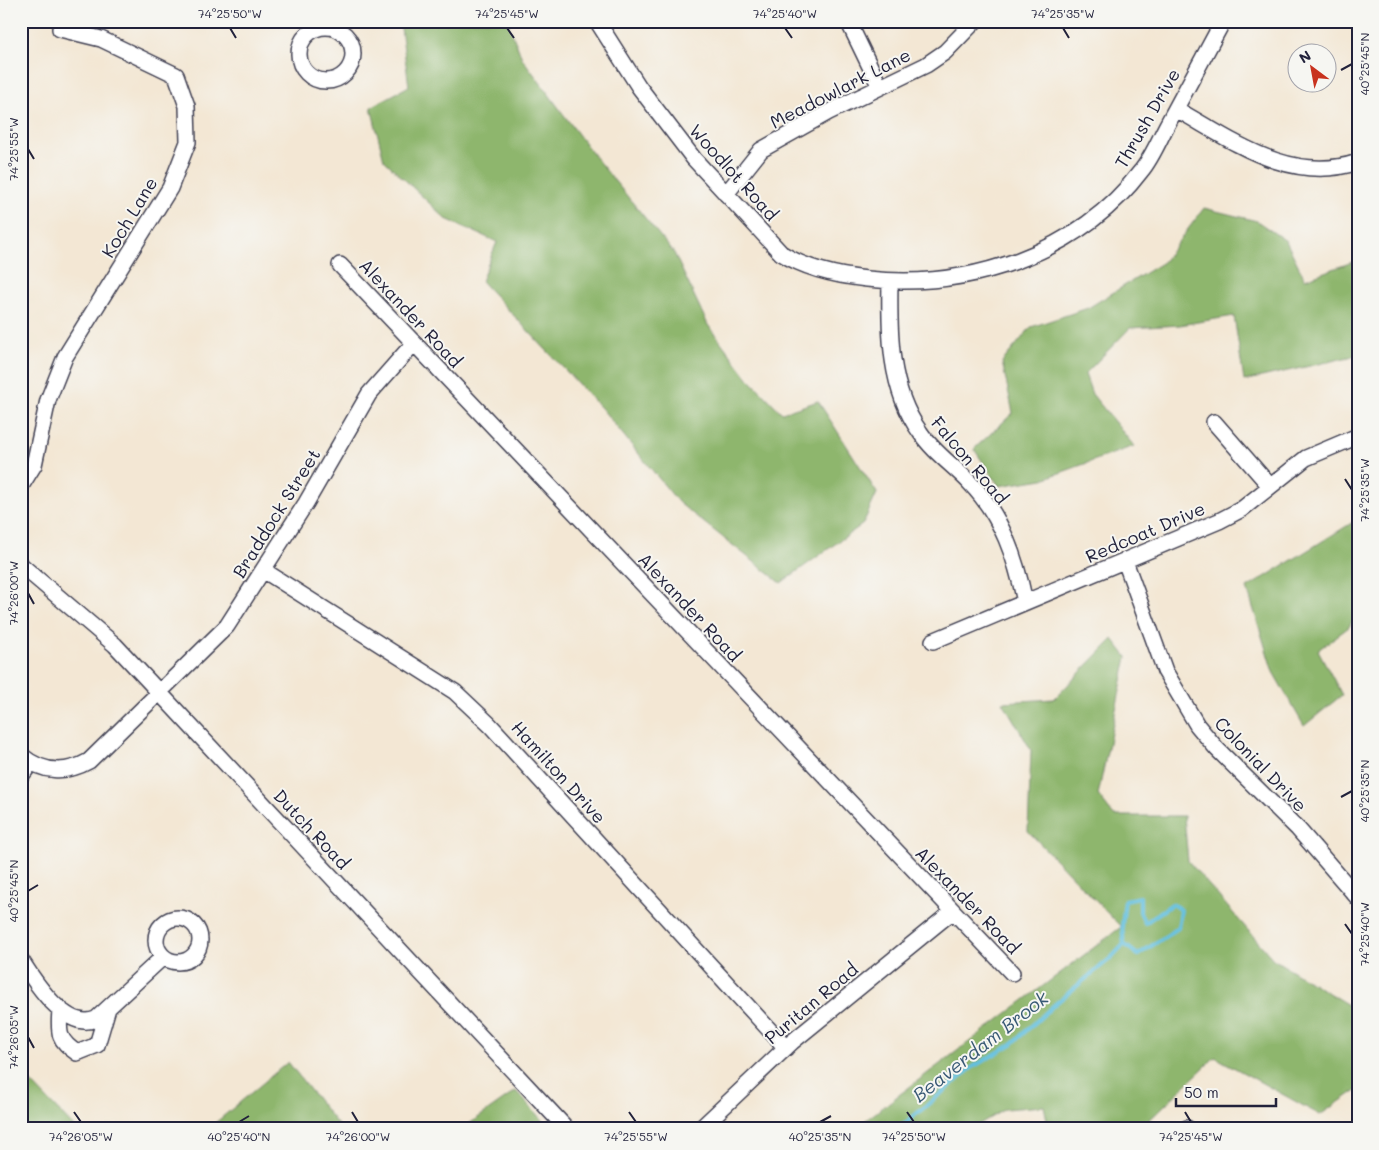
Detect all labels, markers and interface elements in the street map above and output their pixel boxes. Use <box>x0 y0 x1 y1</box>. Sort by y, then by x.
text: 74°25'50"W <box>198 5 262 21</box>
text: 74°25'45"W <box>475 5 539 21</box>
text: 74°25'40"W <box>753 5 817 21</box>
text: 74°25'35"W <box>1031 5 1095 21</box>
text: 40°25'45"N <box>1356 33 1372 95</box>
street label: Meadowlark Lane <box>766 42 914 134</box>
north arrow <box>1286 42 1336 92</box>
text: N <box>1295 46 1314 67</box>
street label: Thrush Drive <box>1109 64 1185 172</box>
text: 74°25'55"W <box>5 117 21 181</box>
street label: Woodlot Road <box>684 119 784 225</box>
street label: Koch Lane <box>96 172 162 262</box>
street label: Alexander Road <box>354 253 468 373</box>
street label: Falcon Road <box>926 411 1014 509</box>
street label: Braddock Street <box>227 444 325 582</box>
text: 74°25'35"W <box>1356 458 1372 522</box>
street label: Redcoat Drive <box>1081 496 1209 568</box>
street label: Alexander Road <box>633 547 747 667</box>
text: 74°26'00"W <box>5 561 21 625</box>
street label: Colonial Drive <box>1210 711 1312 817</box>
street label: Hamilton Drive <box>506 716 612 828</box>
text: 40°25'35"N <box>1356 760 1372 822</box>
street label: Dutch Road <box>269 784 355 874</box>
street label: Alexander Road <box>911 841 1025 959</box>
text: 40°25'45"N <box>5 860 21 922</box>
text: 74°25'40"W <box>1356 902 1372 966</box>
street label: Puritan Road <box>759 957 863 1049</box>
water label: Beaverdam Brook <box>907 985 1054 1107</box>
text: 74°26'05"W <box>5 1005 21 1069</box>
scale bar <box>1176 1075 1276 1107</box>
text: 50 m <box>1184 1082 1219 1102</box>
text: 74°26'05"W <box>49 1128 113 1144</box>
text: 40°25'40"N <box>208 1128 270 1144</box>
text: 74°26'00"W <box>326 1128 390 1144</box>
text: 74°25'55"W <box>604 1128 668 1144</box>
text: 40°25'35"N <box>789 1128 851 1144</box>
text: 74°25'50"W <box>882 1128 946 1144</box>
text: 74°25'45"W <box>1159 1128 1223 1144</box>

